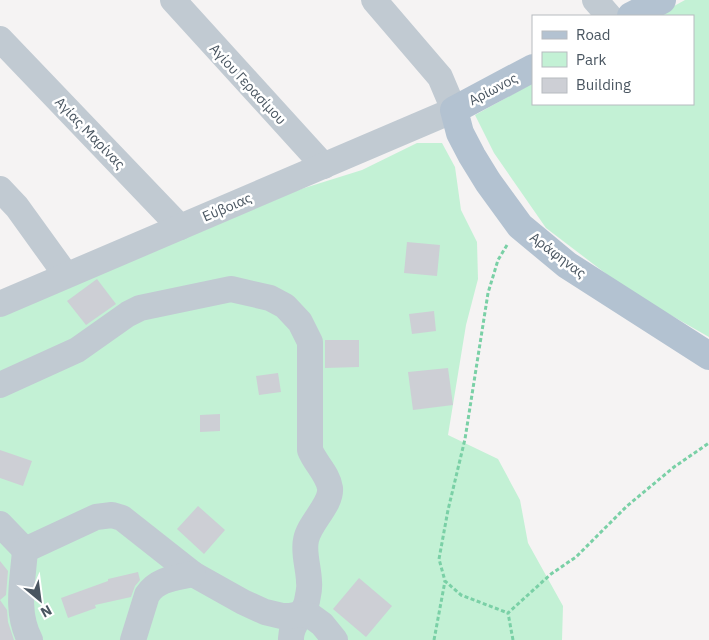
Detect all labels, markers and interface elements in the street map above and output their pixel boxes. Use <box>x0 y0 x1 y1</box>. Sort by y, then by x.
legend <box>532 15 694 105</box>
text: Road <box>576 25 611 44</box>
street label: Αγίου Γερασίμου <box>206 40 290 128</box>
text: Park <box>576 50 606 69</box>
street label: Αρίωνος <box>465 69 521 109</box>
text: Building <box>576 75 631 94</box>
street label: Αγίας Μαρίνας <box>51 93 129 173</box>
street label: Εύβοιας <box>200 188 255 225</box>
street label: Αράφηνας <box>526 228 590 282</box>
north arrow <box>15 575 65 625</box>
text: N <box>38 601 55 622</box>

